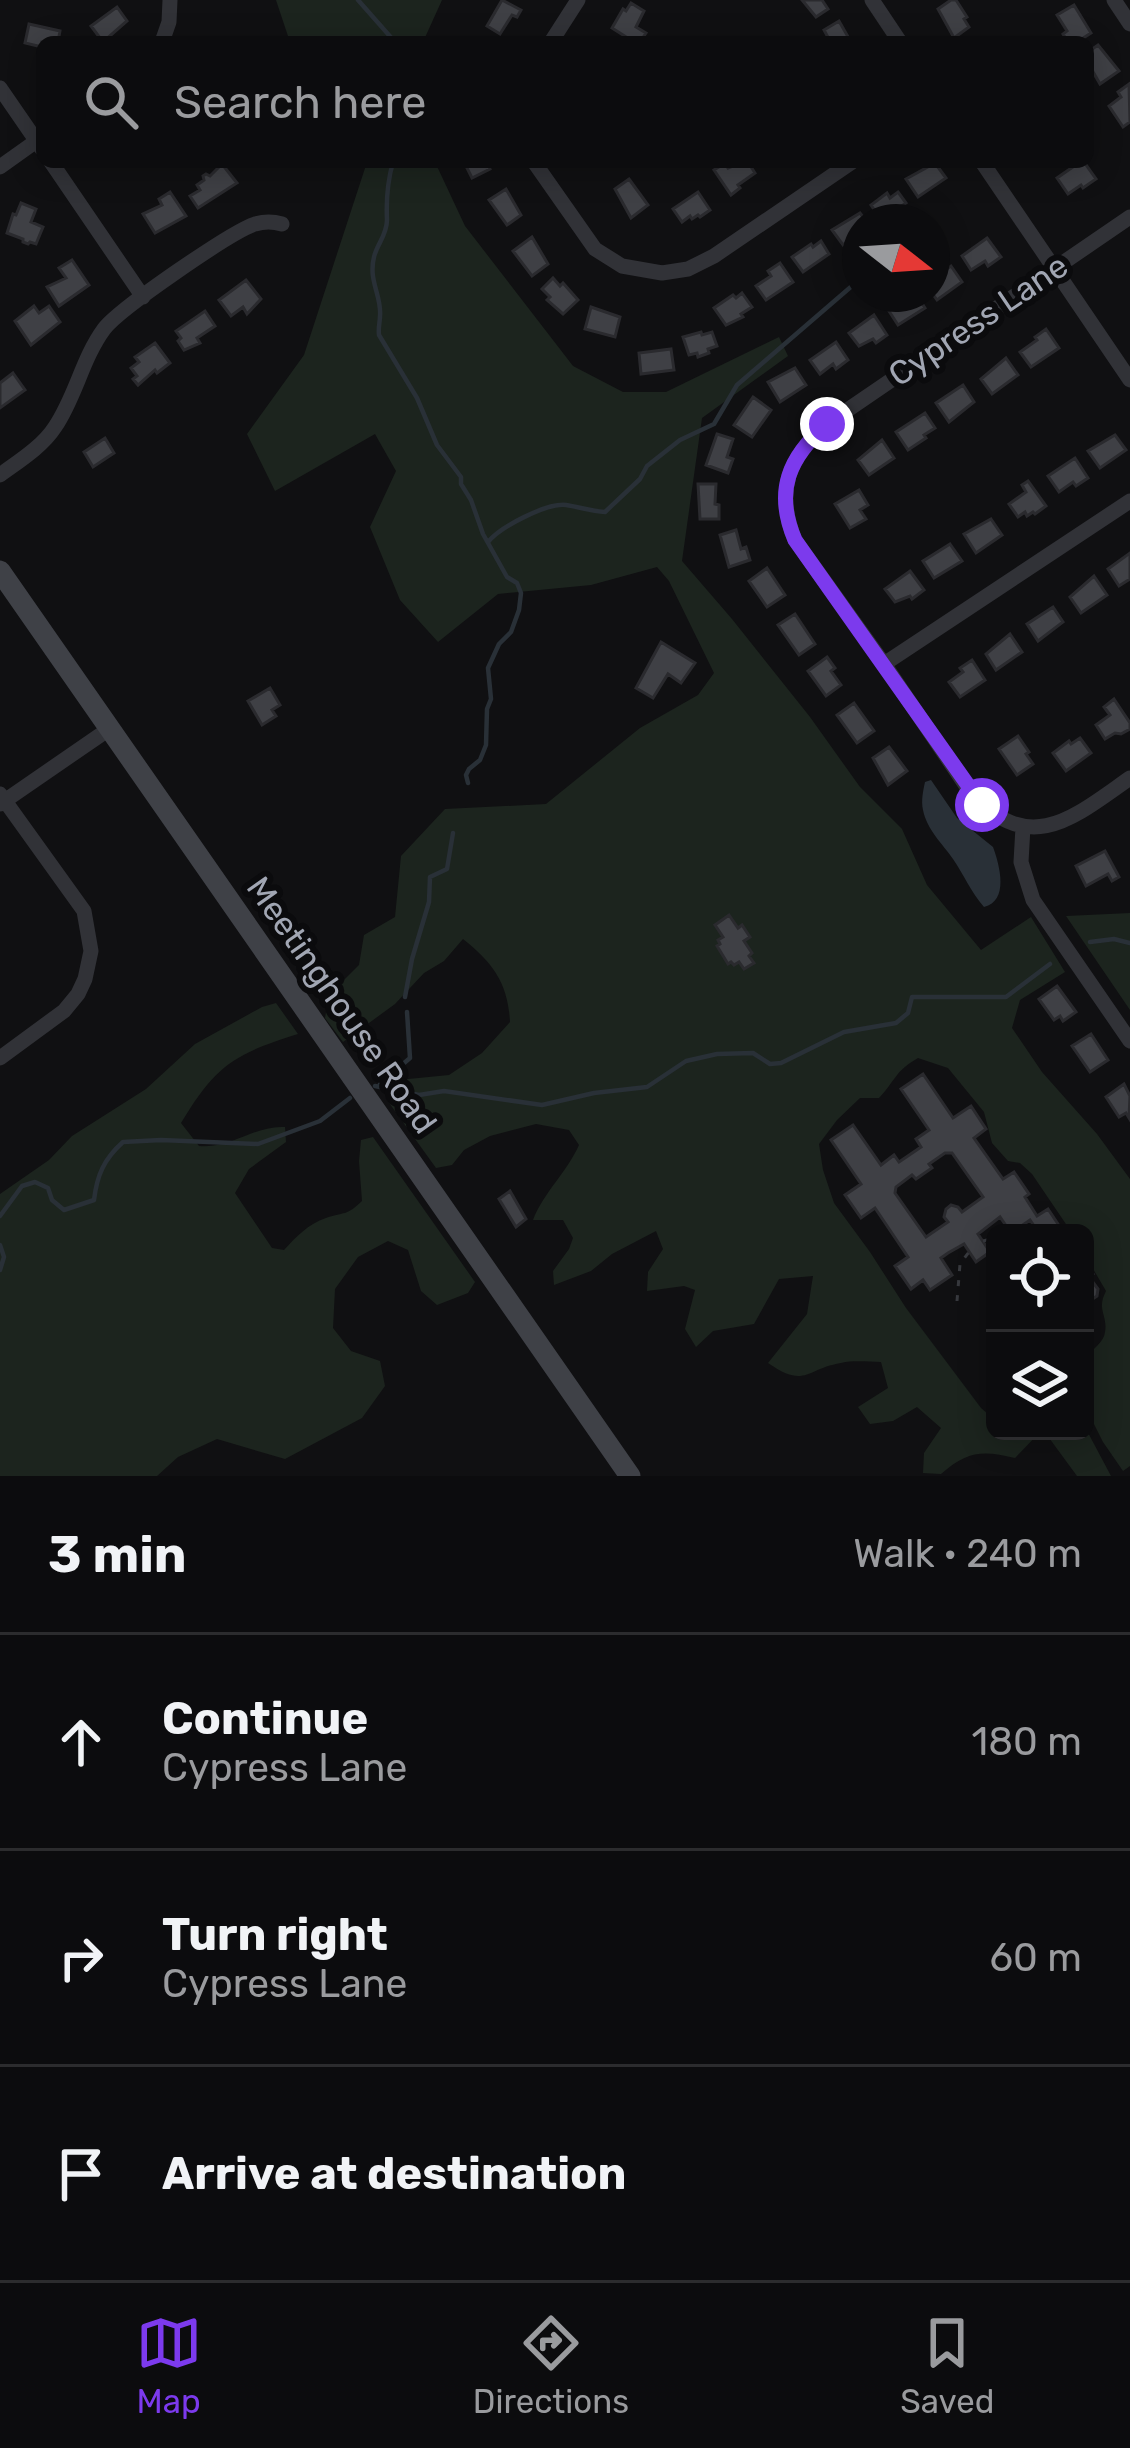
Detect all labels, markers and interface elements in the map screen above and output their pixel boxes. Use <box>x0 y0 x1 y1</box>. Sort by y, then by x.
search box <box>36 36 1094 168</box>
icon: search <box>78 69 144 135</box>
text: Search here <box>174 76 426 129</box>
north arrow <box>842 204 950 312</box>
street label: Cypress Lane <box>881 246 1075 394</box>
route end <box>800 397 854 451</box>
route start <box>955 778 1009 832</box>
street label: Meetinghouse Road <box>239 869 445 1141</box>
map controls <box>986 1224 1094 1440</box>
button: locate <box>986 1224 1094 1332</box>
button: layers <box>986 1332 1094 1440</box>
text: 3 min <box>48 1524 187 1585</box>
text: Walk · 240 m <box>853 1531 1082 1577</box>
text: Continue <box>162 1692 368 1745</box>
icon: ahead <box>48 1709 114 1775</box>
text: 180 m <box>972 1719 1082 1765</box>
text: Cypress Lane <box>162 1745 407 1791</box>
text: Turn right <box>162 1908 388 1961</box>
icon: right <box>48 1925 114 1991</box>
text: 60 m <box>989 1935 1082 1981</box>
text: Cypress Lane <box>162 1961 407 2007</box>
icon: arrive <box>48 2141 114 2207</box>
text: Arrive at destination <box>162 2147 627 2200</box>
tab: Map <box>136 2310 202 2421</box>
tab: Directions <box>473 2310 629 2421</box>
tab: Saved <box>900 2310 994 2421</box>

